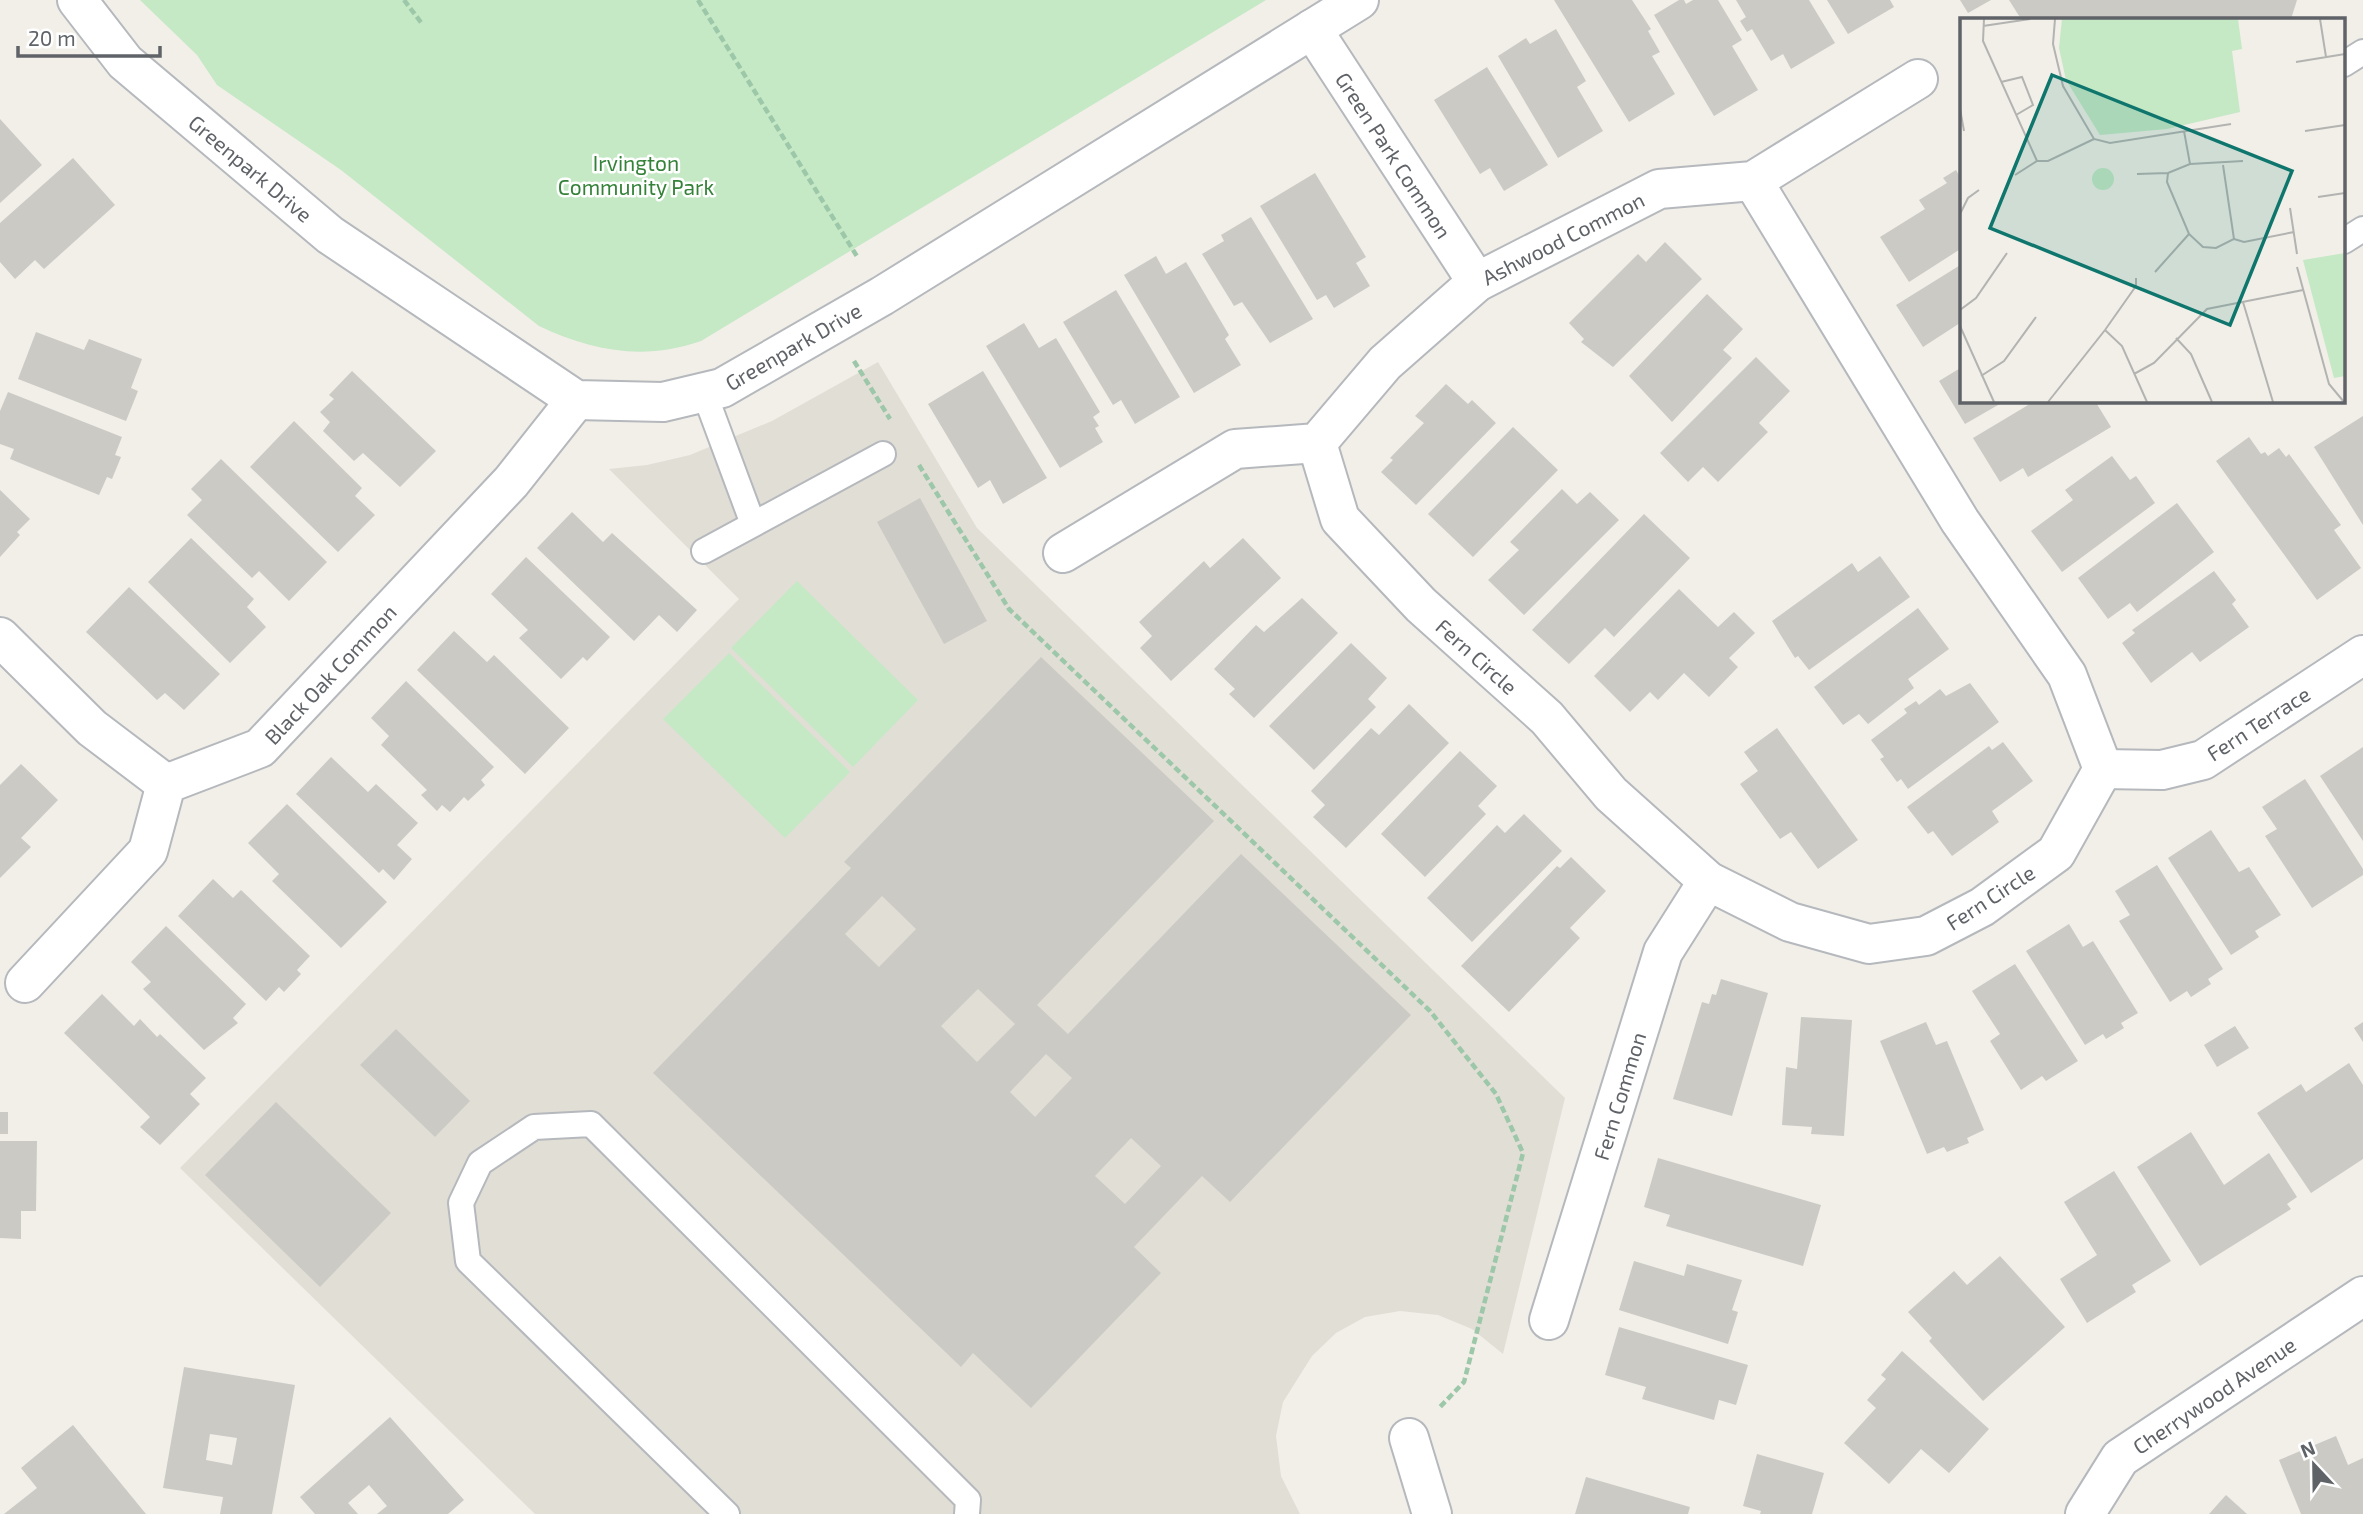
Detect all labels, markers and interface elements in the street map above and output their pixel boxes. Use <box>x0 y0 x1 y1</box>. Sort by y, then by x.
scale bar <box>18 14 159 58</box>
inset map <box>1960 18 2346 402</box>
text: 20 m <box>28 25 76 50</box>
street label: Green Park Common <box>1331 67 1457 243</box>
street label: Greenpark Drive <box>184 109 318 227</box>
park label: Irvington Community Park <box>558 150 714 199</box>
street label: Ashwood Common <box>1478 186 1648 290</box>
street label: Greenpark Drive <box>720 297 866 395</box>
street label: Black Oak Common <box>259 599 401 749</box>
street label: Fern Circle <box>1431 613 1523 699</box>
street label: Fern Terrace <box>2202 680 2314 766</box>
street label: Fern Circle <box>1941 859 2039 935</box>
street label: Fern Common <box>1588 1029 1650 1163</box>
street label: Cherrywood Avenue <box>2128 1331 2300 1459</box>
north arrow <box>2279 1430 2349 1500</box>
text: N <box>2297 1436 2318 1462</box>

